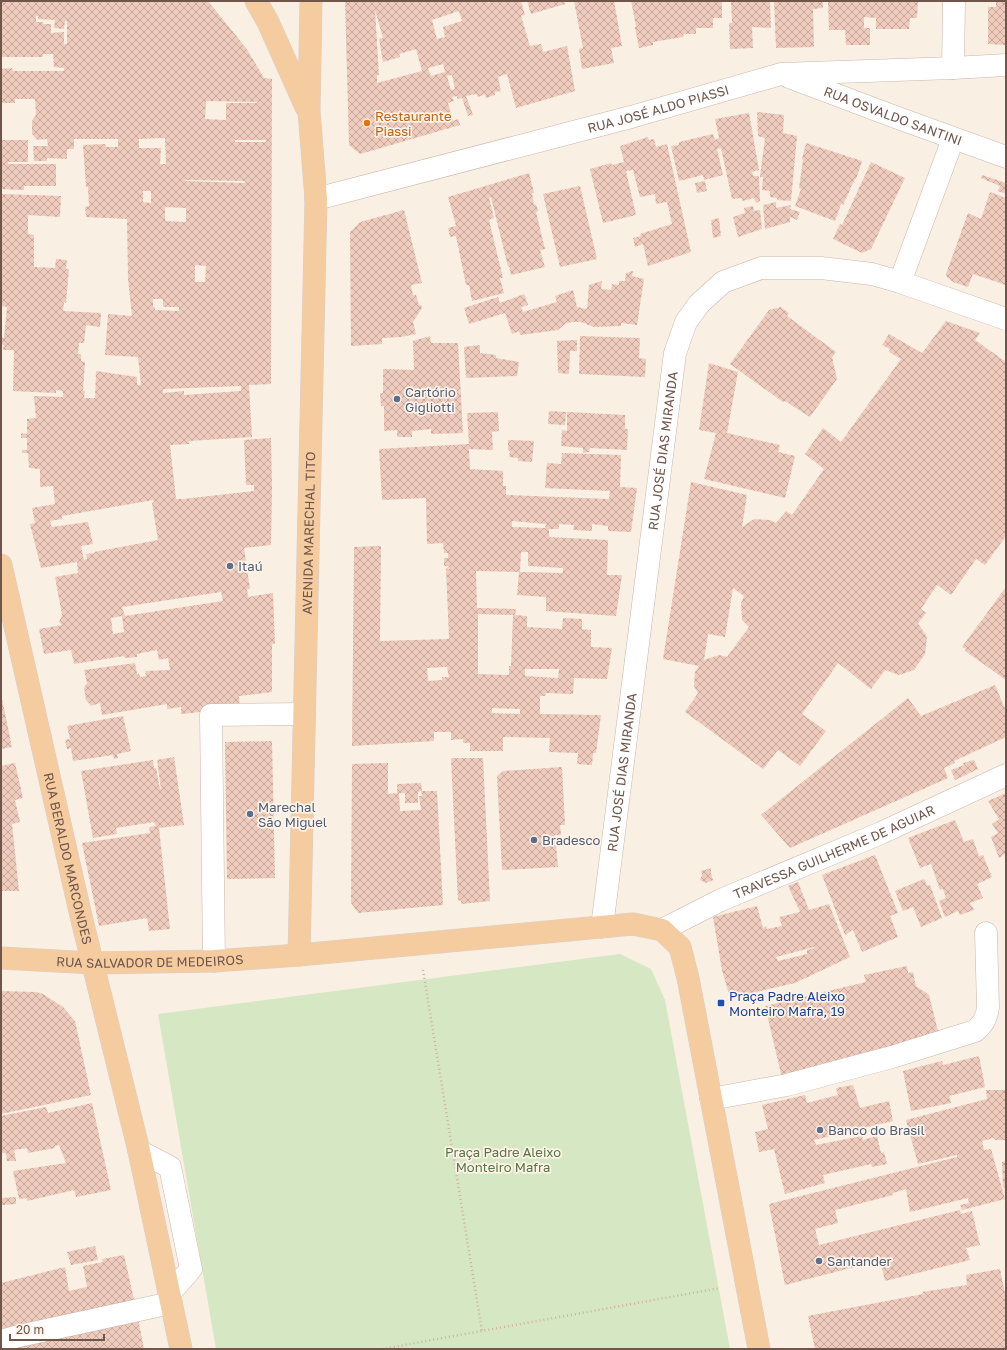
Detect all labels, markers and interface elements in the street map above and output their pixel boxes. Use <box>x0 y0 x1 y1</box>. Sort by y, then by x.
street label: RUA JOSÉ ALDO PIASSI <box>586 81 731 136</box>
street label: RUA OSVALDO SANTINI <box>822 83 964 148</box>
place label: Restaurante Piassi <box>375 108 451 139</box>
marker: Restaurante Piassi <box>362 118 372 128</box>
street label: RUA JOSÉ DIAS MIRANDA <box>645 370 681 531</box>
place label: Cartório Gigliotti <box>405 384 456 415</box>
marker: Cartório Gigliotti <box>392 394 402 404</box>
street label: AVENIDA MARECHAL TITO <box>299 451 318 615</box>
place label: Itaú <box>238 558 263 574</box>
marker: Itaú <box>225 561 235 571</box>
street label: RUA JOSÉ DIAS MIRANDA <box>604 692 640 853</box>
street label: RUA BERALDO MARCONDES <box>41 771 96 946</box>
place label: Marechal São Miguel <box>258 799 327 830</box>
street label: TRAVESSA GUILHERME DE AGUIAR <box>731 801 937 902</box>
marker: Marechal São Miguel <box>245 809 255 819</box>
place label: Bradesco <box>542 832 601 848</box>
marker: Bradesco <box>529 835 539 845</box>
street label: RUA SALVADOR DE MEDEIROS <box>56 951 244 971</box>
place label: Praça Padre Aleixo Monteiro Mafra, 19 <box>729 988 845 1019</box>
marker: Praça Padre Aleixo Monteiro Mafra, 19 <box>716 998 726 1008</box>
place label: Banco do Brasil <box>828 1122 925 1138</box>
marker: Banco do Brasil <box>815 1125 825 1135</box>
park label: Praça Padre Aleixo Monteiro Mafra <box>445 1144 561 1175</box>
place label: Santander <box>827 1253 892 1269</box>
marker: Santander <box>814 1256 824 1266</box>
scale bar <box>10 1316 104 1342</box>
text: 20 m <box>16 1322 44 1337</box>

